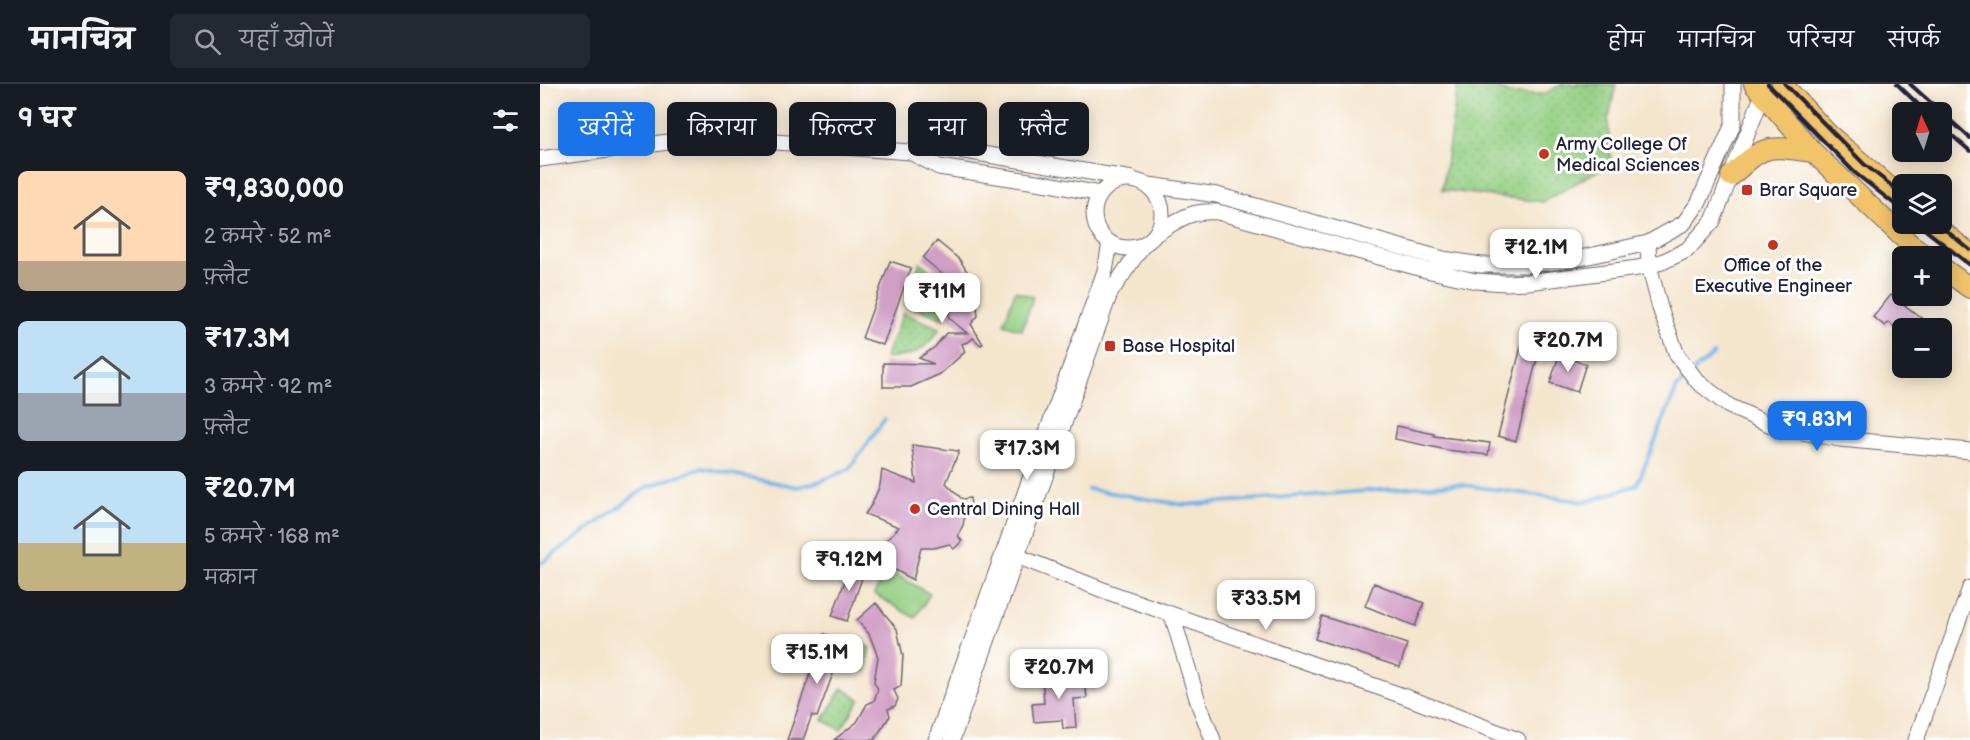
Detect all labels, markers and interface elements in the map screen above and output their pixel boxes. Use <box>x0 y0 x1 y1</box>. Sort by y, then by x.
search box <box>170 14 590 68</box>
text: मानचित्र <box>30 24 134 57</box>
icon: search <box>191 25 224 58</box>
text: यहाँ खोजें <box>239 27 334 54</box>
text: होम <box>1608 28 1645 53</box>
text: मानचित्र <box>1678 28 1755 53</box>
text: परिचय <box>1788 28 1854 53</box>
text: संपर्क <box>1887 28 1940 53</box>
chip: खरीदें <box>558 102 655 156</box>
chip: किराया <box>667 102 777 156</box>
chip: फ़िल्टर <box>789 102 896 156</box>
chip: नया <box>908 102 987 156</box>
chip: फ़्लैट <box>999 102 1089 156</box>
north arrow <box>1892 102 1952 162</box>
map controls <box>1892 102 1952 378</box>
text: 9 घर <box>18 104 75 135</box>
icon: filters <box>489 104 522 137</box>
place label: Army College Of Medical Sciences <box>1556 134 1700 176</box>
marker: Army College Of Medical Sciences <box>1537 147 1551 161</box>
text: ₹9,830,000 <box>204 174 344 205</box>
button: layers <box>1892 174 1952 234</box>
place label: Brar Square <box>1759 180 1857 201</box>
marker: Brar Square <box>1740 183 1754 197</box>
icon: home <box>66 195 138 267</box>
text: 2 कमरे · 52 m² <box>204 225 332 249</box>
pin: ₹12.1M <box>1487 229 1585 280</box>
text: ₹12.1M <box>1504 236 1568 260</box>
marker: Office of the Executive Engineer <box>1766 238 1780 252</box>
button: + <box>1892 246 1952 306</box>
place label: Office of the Executive Engineer <box>1694 255 1852 297</box>
text: फ़्लैट <box>204 266 250 290</box>
pin: ₹11M <box>906 273 978 324</box>
text: ₹11M <box>918 280 966 304</box>
button: − <box>1892 318 1952 378</box>
pin: ₹20.7M <box>1519 322 1617 373</box>
text: ₹17.3M <box>204 324 290 355</box>
text: ₹20.7M <box>1533 329 1603 353</box>
place label: Base Hospital <box>1122 336 1235 357</box>
marker: Base Hospital <box>1103 339 1117 353</box>
icon: home <box>66 345 138 417</box>
text: 3 कमरे · 92 m² <box>204 375 332 399</box>
pin: ₹9.83M <box>1768 401 1866 452</box>
text: ₹9.83M <box>1782 408 1852 432</box>
text: फ़्लैट <box>204 416 250 440</box>
pin: ₹17.3M <box>978 430 1076 481</box>
text: ₹17.3M <box>994 437 1060 461</box>
text: ₹20.7M <box>204 474 296 505</box>
icon: home <box>66 495 138 567</box>
place label: Central Dining Hall <box>927 499 1080 520</box>
marker: Central Dining Hall <box>908 502 922 516</box>
text: 5 कमरे · 168 m² <box>204 525 340 549</box>
pin: ₹9.12M <box>800 541 898 592</box>
text: ₹9.12M <box>815 548 883 572</box>
text: मकान <box>204 566 257 590</box>
pin: ₹33.5M <box>1217 580 1315 631</box>
text: ₹33.5M <box>1231 587 1301 611</box>
pin: ₹15.1M <box>768 634 866 685</box>
text: ₹15.1M <box>785 641 849 665</box>
pin: ₹20.7M <box>1010 649 1108 700</box>
text: ₹20.7M <box>1024 656 1094 680</box>

